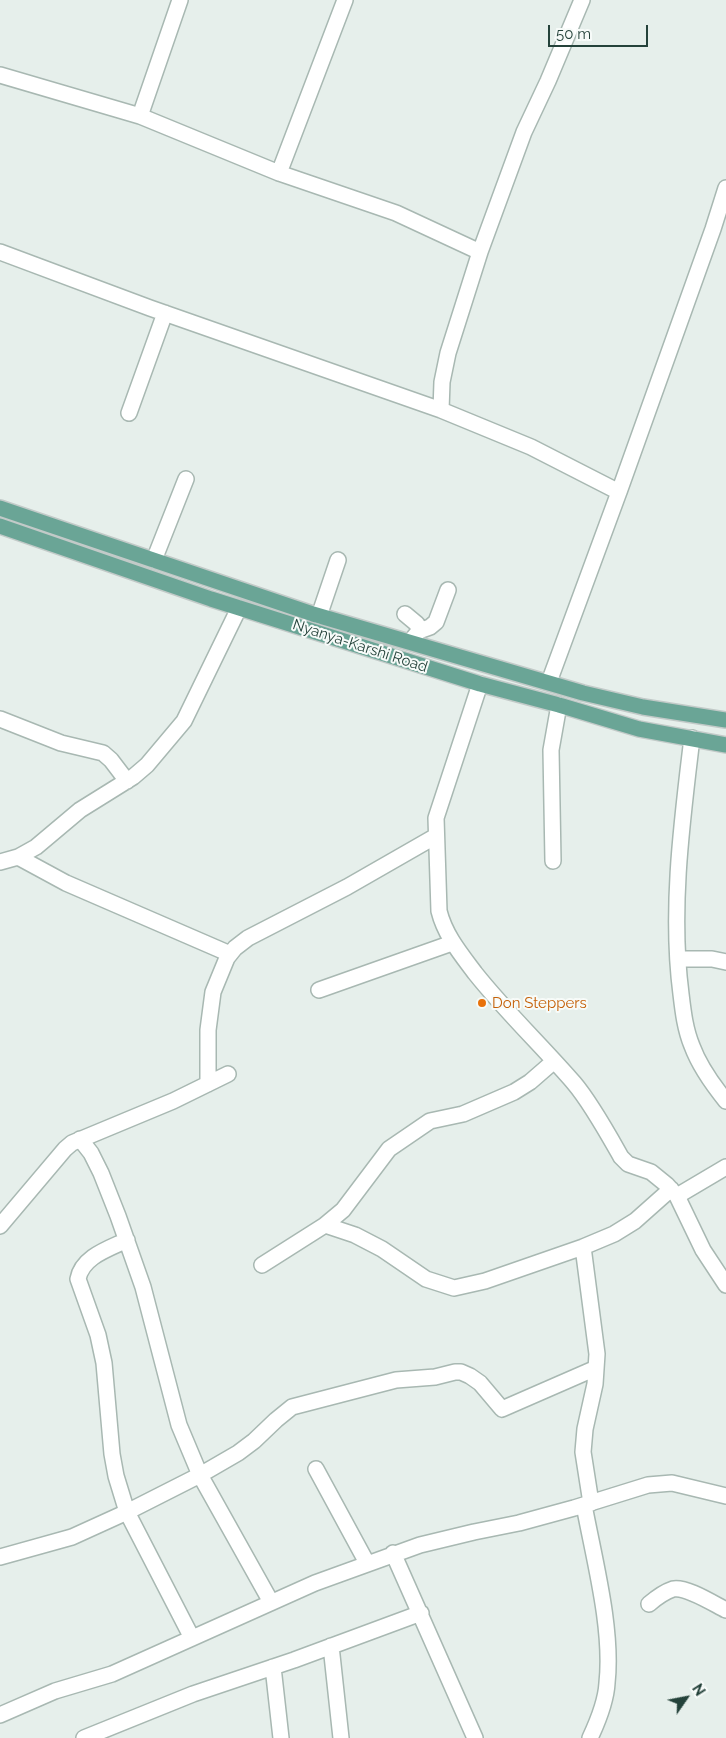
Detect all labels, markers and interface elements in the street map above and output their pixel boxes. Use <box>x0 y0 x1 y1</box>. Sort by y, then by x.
scale bar <box>551 15 651 47</box>
text: 50 m <box>556 25 591 43</box>
street label: Nyanya-Karshi Road <box>290 616 430 676</box>
place label: Don Steppers <box>492 994 587 1012</box>
marker: Don Steppers <box>476 997 488 1009</box>
north arrow <box>661 1673 711 1723</box>
text: N <box>689 1681 708 1699</box>

